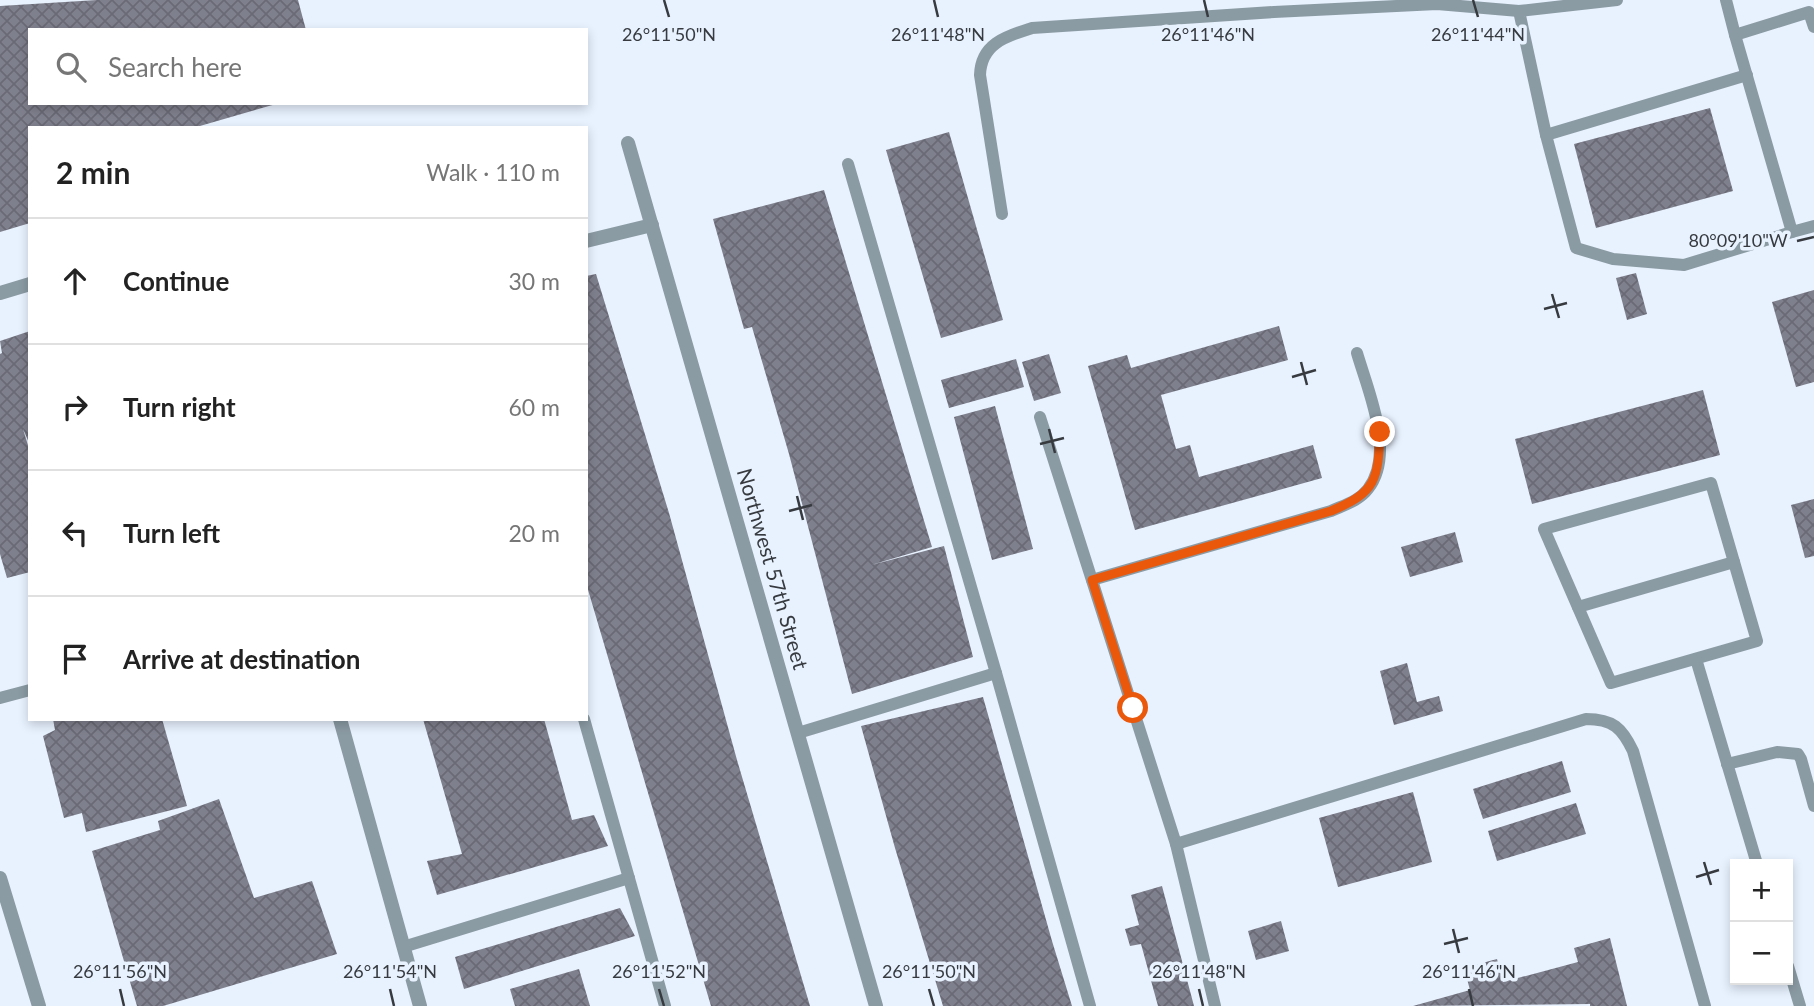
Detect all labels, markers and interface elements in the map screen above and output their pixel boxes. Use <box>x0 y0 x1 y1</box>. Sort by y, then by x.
text: 26°11'50"N <box>622 23 716 45</box>
text: 26°11'48"N <box>891 23 985 45</box>
text: 26°11'46"N <box>1161 23 1255 45</box>
text: 26°11'44"N <box>1431 23 1525 45</box>
search box <box>28 28 588 105</box>
icon: search <box>52 48 90 86</box>
text: Search here <box>108 51 242 83</box>
text: 2 min <box>56 154 130 190</box>
text: Walk · 110 m <box>426 158 560 186</box>
text: 80°09'10"W <box>1688 229 1788 251</box>
icon: ahead <box>56 262 94 300</box>
text: Continue <box>123 265 229 297</box>
text: 30 m <box>509 267 560 295</box>
icon: right <box>56 388 94 426</box>
text: Turn right <box>123 391 236 423</box>
text: 60 m <box>509 393 560 421</box>
route end <box>1364 416 1395 447</box>
street label: Northwest 57th Street <box>733 465 814 673</box>
icon: left <box>56 514 94 552</box>
text: Turn left <box>123 517 220 549</box>
text: 20 m <box>509 519 560 547</box>
icon: arrive <box>56 640 94 678</box>
text: Arrive at destination <box>123 643 360 675</box>
route start <box>1117 692 1148 723</box>
map controls <box>1730 859 1793 985</box>
button: + <box>1730 859 1793 922</box>
button: − <box>1730 922 1793 985</box>
text: 26°11'56"N <box>73 960 167 982</box>
text: 26°11'54"N <box>343 960 437 982</box>
text: 26°11'52"N <box>612 960 706 982</box>
text: 26°11'50"N <box>882 960 976 982</box>
text: 26°11'48"N <box>1152 960 1246 982</box>
text: 26°11'46"N <box>1422 960 1516 982</box>

